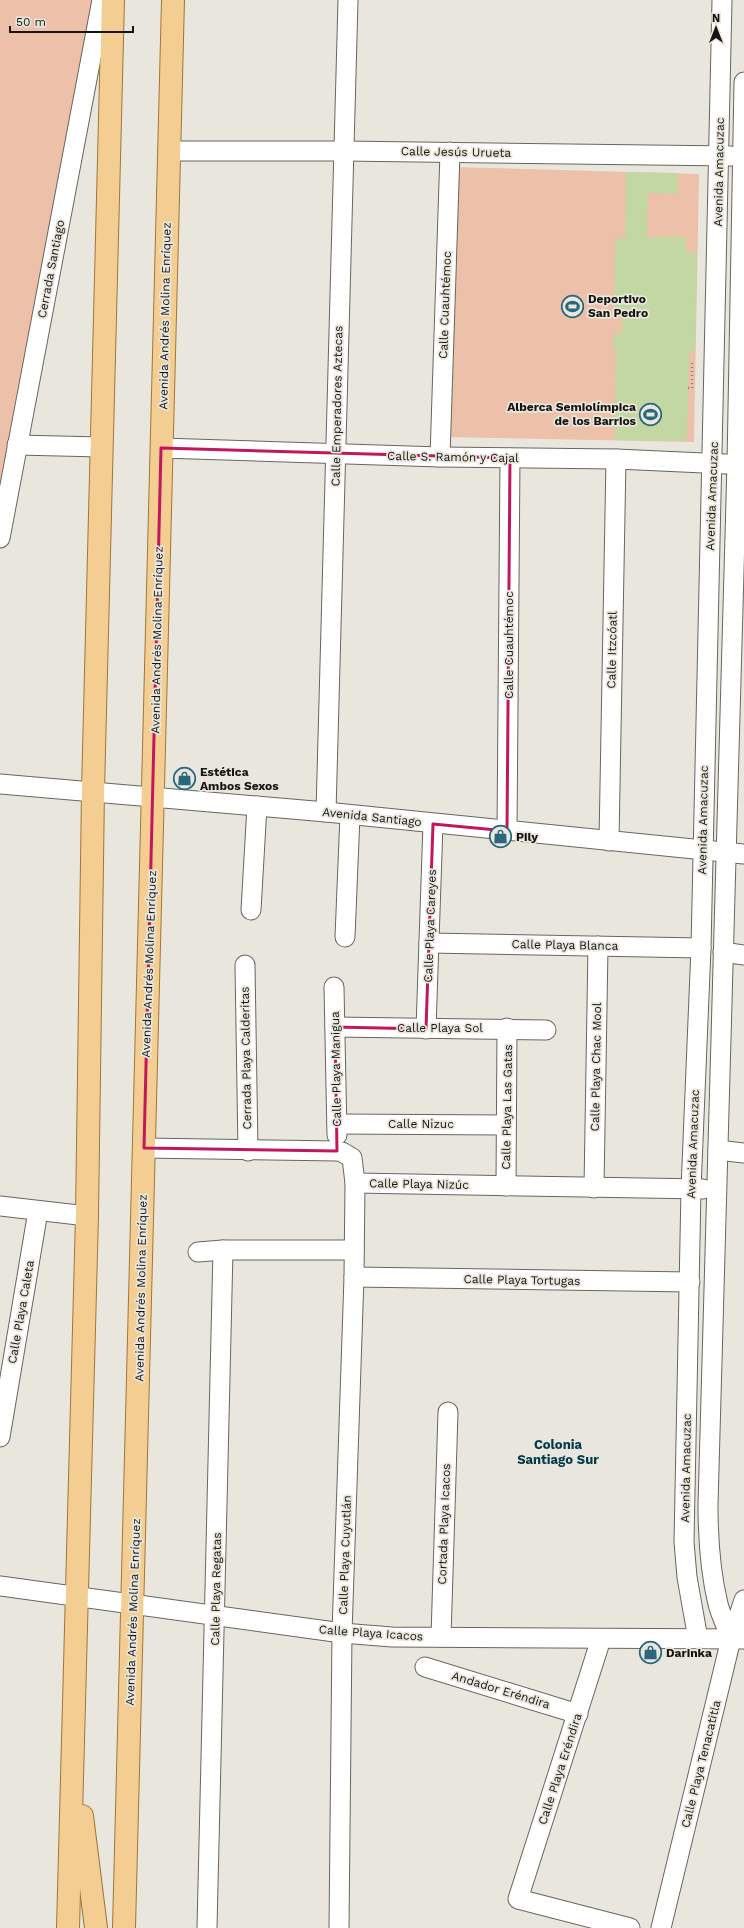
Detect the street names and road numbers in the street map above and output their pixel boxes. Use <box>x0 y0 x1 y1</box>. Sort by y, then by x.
street label: Avenida Amacuzac <box>711 117 727 227</box>
street label: Calle Jesús Urueta <box>401 144 511 160</box>
street label: Cerrada Santiago <box>35 219 67 319</box>
street label: Avenida Andrés Molina Enríquez <box>156 222 174 410</box>
street label: Calle Cuauhtémoc <box>436 251 454 359</box>
street label: Calle Emperadores Aztecas <box>329 325 345 487</box>
street label: Avenida Amacuzac <box>703 441 721 551</box>
street label: Calle S. Ramón y Cajal <box>387 449 519 465</box>
street label: Avenida Andrés Molina Enríquez <box>148 546 166 734</box>
street label: Calle Cuauhtémoc <box>502 591 516 699</box>
street label: Calle Itzcóatl <box>604 611 620 689</box>
street label: Avenida Amacuzac <box>695 765 711 875</box>
street label: Avenida Santiago <box>322 805 422 829</box>
street label: Calle Playa Careyes <box>421 869 439 983</box>
street label: Avenida Andrés Molina Enríquez <box>139 870 159 1058</box>
street label: Calle Playa Blanca <box>512 937 619 953</box>
street label: Cerrada Playa Calderitas <box>238 986 254 1130</box>
street label: Calle Playa Chac Mool <box>588 1002 604 1132</box>
street label: Calle Playa Manigua <box>328 1011 344 1127</box>
street label: Calle Playa Sol <box>397 1021 483 1035</box>
street label: Calle Playa Las Gatas <box>499 1044 515 1170</box>
street label: Avenida Amacuzac <box>684 1089 702 1199</box>
street label: Calle Nizuc <box>388 1117 454 1131</box>
street label: Calle Playa Nizúc <box>369 1176 469 1192</box>
street label: Avenida Andrés Molina Enríquez <box>132 1194 150 1382</box>
street label: Calle Playa Caleta <box>5 1259 37 1365</box>
street label: Calle Playa Tortugas <box>464 1272 580 1288</box>
street label: Avenida Amacuzac <box>678 1413 694 1523</box>
street label: Cortada Playa Icacos <box>435 1463 453 1585</box>
street label: Calle Playa Cuyutlán <box>336 1495 354 1615</box>
street label: Avenida Andrés Molina Enríquez <box>123 1518 143 1706</box>
street label: Calle Playa Regatas <box>208 1532 224 1646</box>
street label: Calle Playa Icacos <box>318 1622 424 1644</box>
street label: Andador Eréndira <box>450 1668 552 1712</box>
street label: Calle Playa Tenacatitla <box>678 1698 724 1829</box>
street label: Calle Playa Eréndira <box>535 1711 585 1827</box>

